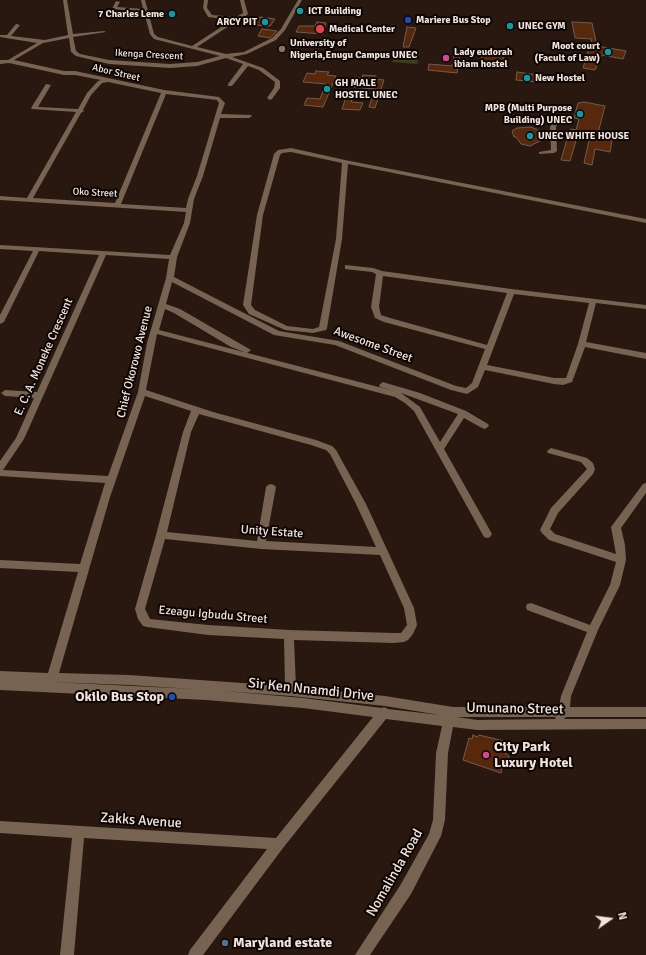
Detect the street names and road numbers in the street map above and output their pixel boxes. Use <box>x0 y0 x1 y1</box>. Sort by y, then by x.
street label: Ikenga Crescent <box>115 47 183 63</box>
street label: Abor Street <box>91 62 141 84</box>
street label: Oko Street <box>72 186 118 200</box>
street label: E. C. A. Moneke Crescent <box>12 296 76 418</box>
street label: Chief Okorowo Avenue <box>114 305 156 419</box>
street label: Awesome Street <box>332 324 414 366</box>
street label: Unity Estate <box>240 523 304 541</box>
street label: Ezeagu Igbudu Street <box>158 603 268 627</box>
street label: Sir Ken Nnamdi Drive <box>247 675 375 705</box>
street label: Umunano Street <box>466 700 564 718</box>
street label: Zakks Avenue <box>100 810 182 832</box>
street label: Nomalinda Road <box>363 826 427 920</box>

